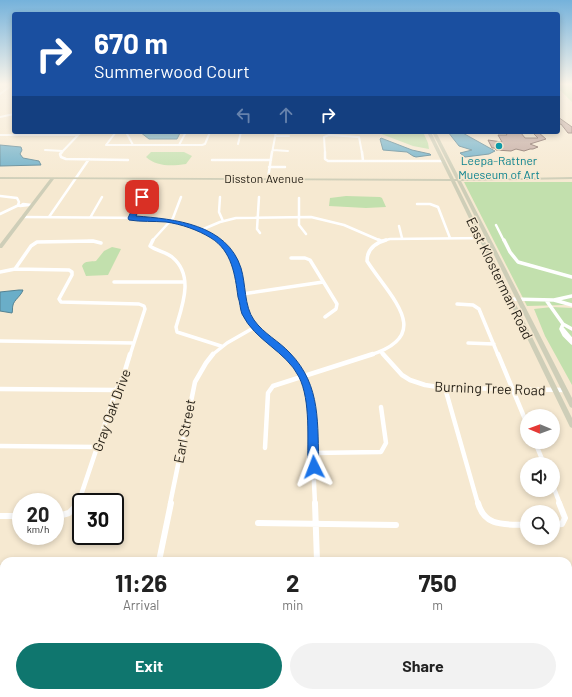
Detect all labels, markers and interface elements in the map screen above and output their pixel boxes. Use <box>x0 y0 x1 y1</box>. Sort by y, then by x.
text: 670 m <box>94 26 168 60</box>
icon: right <box>28 28 80 80</box>
text: Summerwood Court <box>94 60 250 82</box>
icon: left <box>233 104 255 126</box>
icon: ahead <box>275 104 297 126</box>
icon: right <box>317 104 339 126</box>
marker: Leepa-Rattner Mueseum of Art <box>494 141 504 151</box>
place label: Leepa-Rattner Mueseum of Art <box>458 153 540 181</box>
street label: Disston Avenue <box>224 171 304 185</box>
pin <box>125 180 159 214</box>
icon: arrive <box>131 186 153 208</box>
street label: East Klosterman Road <box>463 214 537 342</box>
street label: Gray Oak Drive <box>88 366 134 454</box>
street label: Burning Tree Road <box>434 378 546 398</box>
street label: Earl Street <box>169 397 199 465</box>
north arrow <box>520 409 560 449</box>
map controls <box>520 409 560 545</box>
position arrow <box>293 446 335 488</box>
button: sound <box>520 457 560 497</box>
speed limit sign: 30 <box>72 493 124 545</box>
text: 20 <box>27 502 49 526</box>
button: search <box>520 505 560 545</box>
text: km/h <box>27 523 49 535</box>
text: 11:26 <box>115 568 167 597</box>
text: 2 <box>286 568 300 597</box>
text: 750 <box>418 568 457 597</box>
text: Arrival <box>123 597 159 613</box>
text: min <box>282 597 303 613</box>
text: m <box>432 597 443 613</box>
button: Exit <box>16 643 282 689</box>
button: Share <box>290 643 556 689</box>

